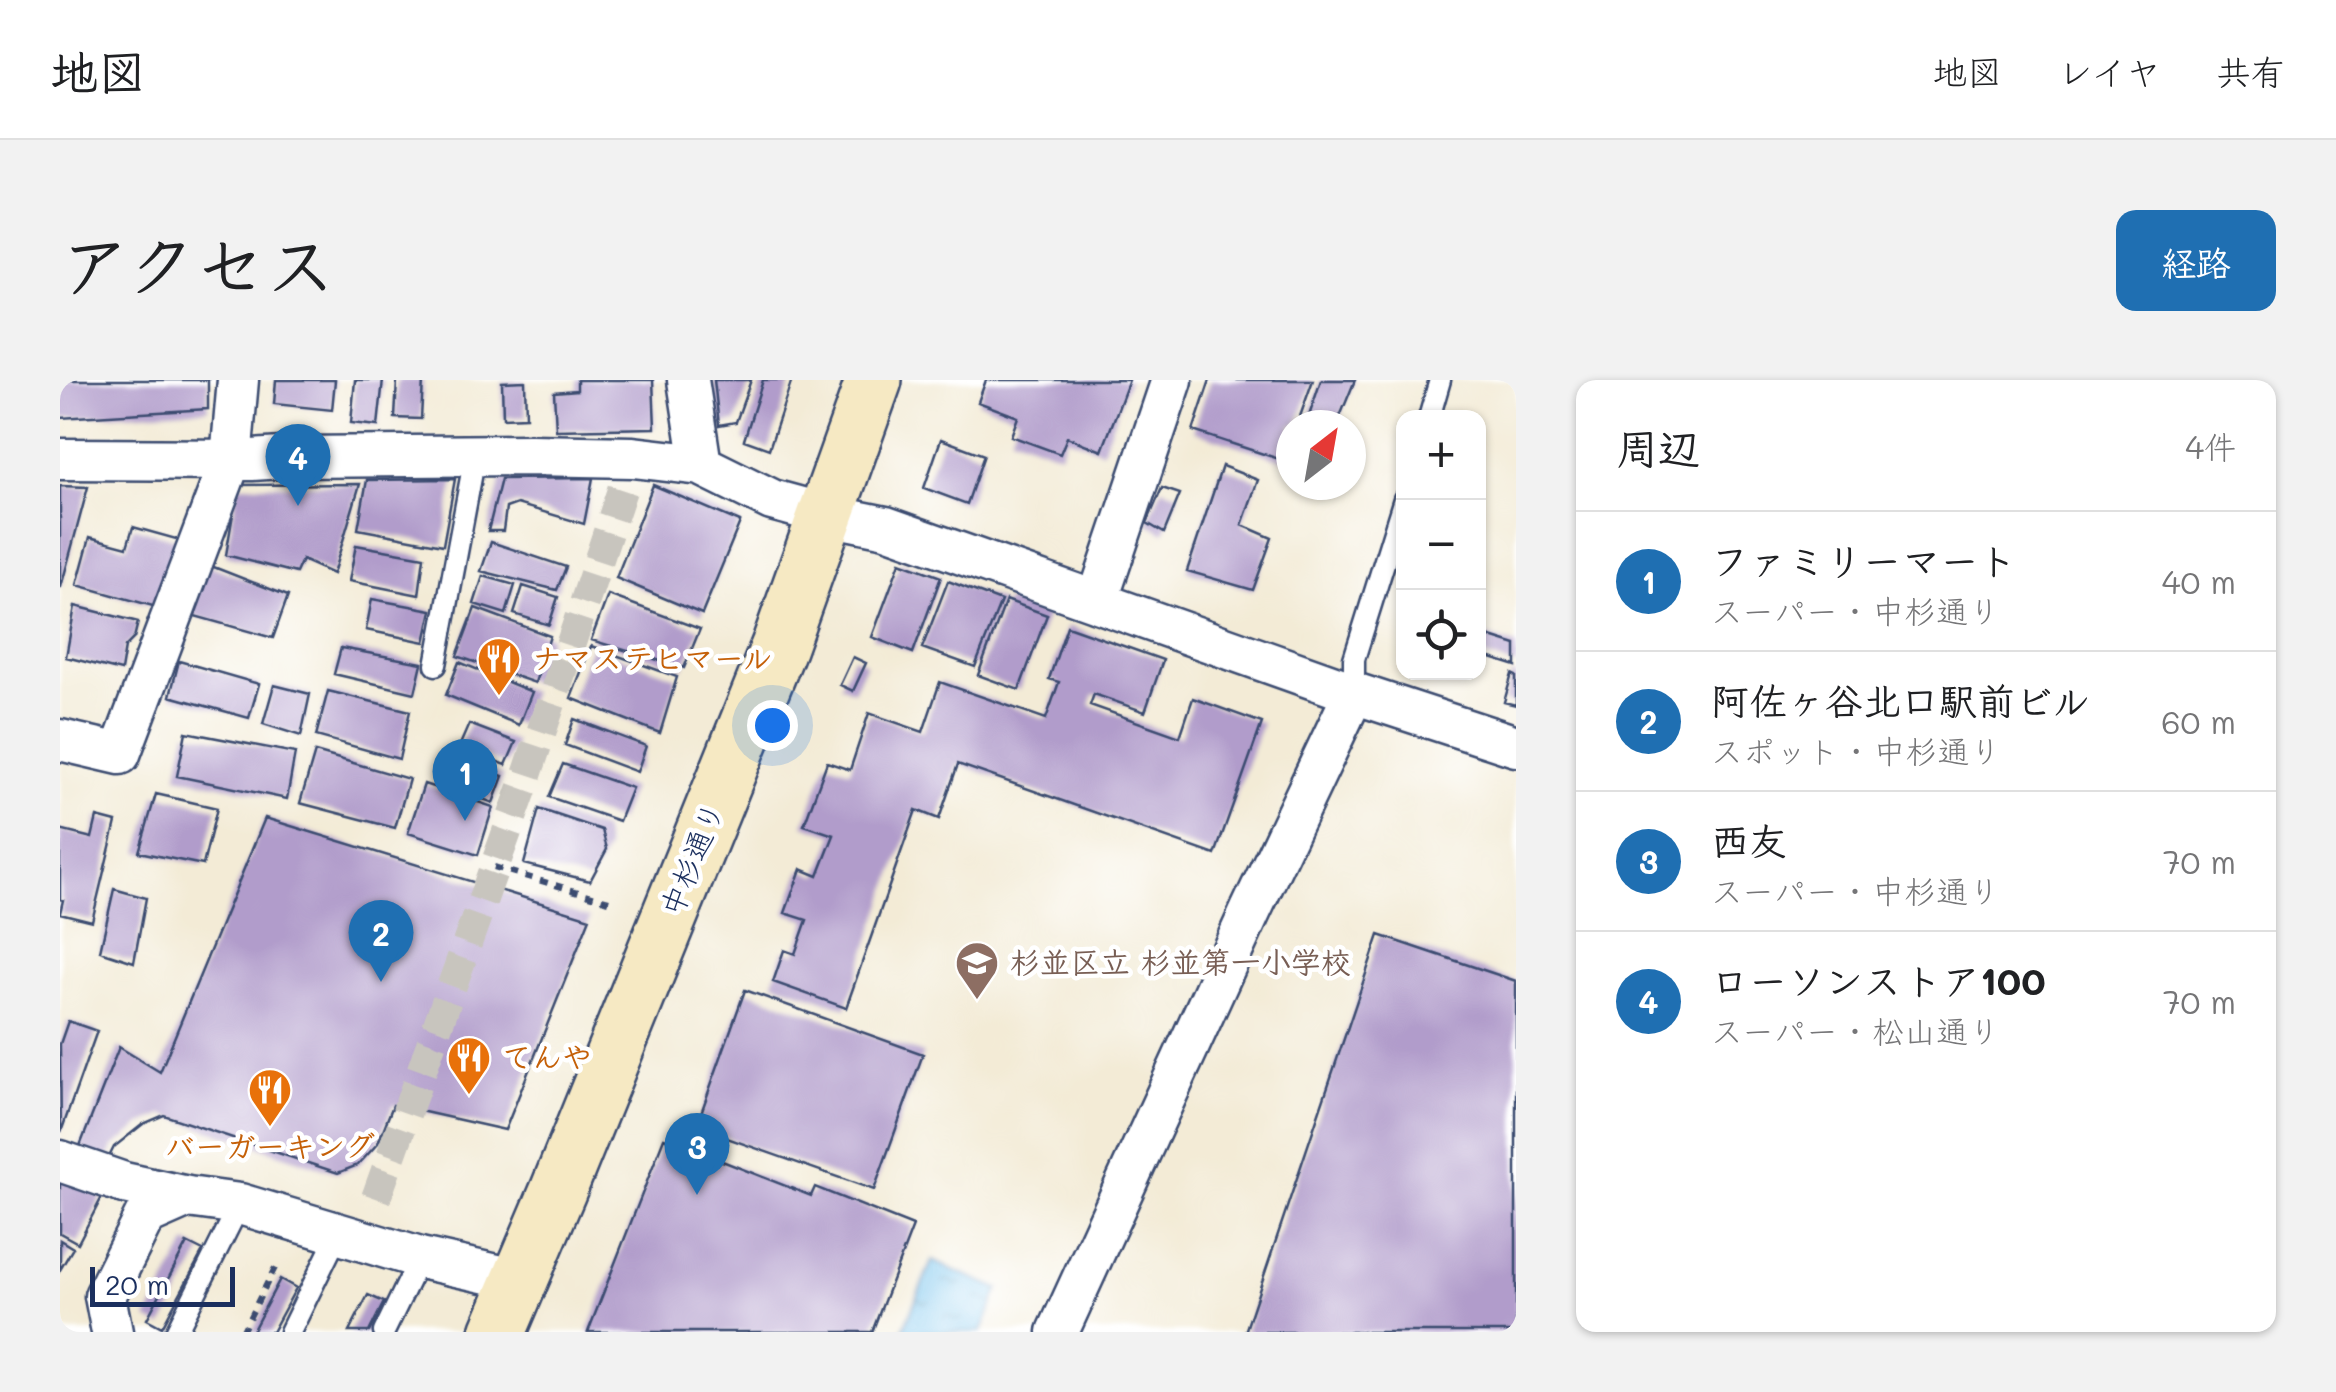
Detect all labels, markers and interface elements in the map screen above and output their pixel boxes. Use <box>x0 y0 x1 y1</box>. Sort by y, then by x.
text: 地図 <box>50 40 146 102</box>
text: 地図 <box>1932 48 2002 94</box>
text: レイヤ <box>2057 48 2161 94</box>
text: 共有 <box>2216 48 2286 94</box>
button: 経路 <box>2116 210 2276 311</box>
text: アクセス <box>60 217 336 309</box>
north arrow <box>1276 410 1366 500</box>
map controls <box>1396 410 1486 680</box>
button: + <box>1396 410 1486 500</box>
text: 周辺 <box>1616 420 1700 475</box>
pin: 4 <box>266 424 330 506</box>
text: 4件 <box>2185 425 2236 467</box>
button: − <box>1396 500 1486 590</box>
text: ファミリーマート <box>1711 535 2017 585</box>
text: 1 <box>1641 560 1656 602</box>
text: 40 m <box>2162 560 2236 602</box>
text: スーパー · 中杉通り <box>1711 589 2000 631</box>
button: locate <box>1396 590 1486 680</box>
restaurant icon: ナマステヒマール <box>476 636 522 697</box>
place label: ナマステヒマール <box>532 637 773 677</box>
text: 阿佐ヶ谷北口駅前ビル <box>1711 675 2090 725</box>
your location <box>747 700 798 751</box>
text: 2 <box>1640 700 1657 742</box>
text: 60 m <box>2161 700 2236 742</box>
text: スポット · 中杉通り <box>1711 729 2001 771</box>
pin: 1 <box>432 738 498 821</box>
street label: 中杉通り <box>650 795 732 921</box>
text: 西友 <box>1711 815 1787 865</box>
text: 3 <box>1639 840 1658 882</box>
text: 70 m <box>2163 840 2236 882</box>
text: スーパー · 中杉通り <box>1711 869 2000 911</box>
pin: 2 <box>348 900 414 982</box>
school or university icon: 杉並区立 杉並第一小学校 <box>954 940 1000 1001</box>
place label: 杉並区立 杉並第一小学校 <box>1010 941 1351 981</box>
text: ローソンストア100 <box>1711 955 2046 1005</box>
text: 4 <box>1638 980 1659 1022</box>
text: 70 m <box>2163 980 2236 1022</box>
text: スーパー · 松山通り <box>1711 1009 2000 1051</box>
restaurant icon: てんや <box>446 1035 492 1096</box>
place label: てんや <box>502 1036 592 1076</box>
restaurant icon: バーガーキング <box>247 1067 293 1128</box>
pin: 3 <box>664 1112 730 1195</box>
place label: バーガーキング <box>165 1125 375 1165</box>
scale bar <box>90 1262 235 1306</box>
text: 20 m <box>105 1266 169 1302</box>

